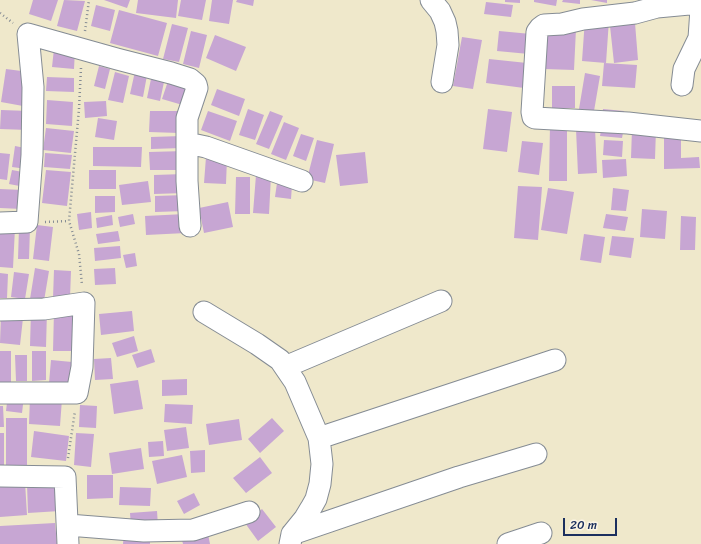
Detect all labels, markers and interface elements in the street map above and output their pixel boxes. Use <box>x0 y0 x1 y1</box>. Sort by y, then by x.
scale bar <box>565 510 619 536</box>
text: 20 m <box>570 514 597 536</box>

